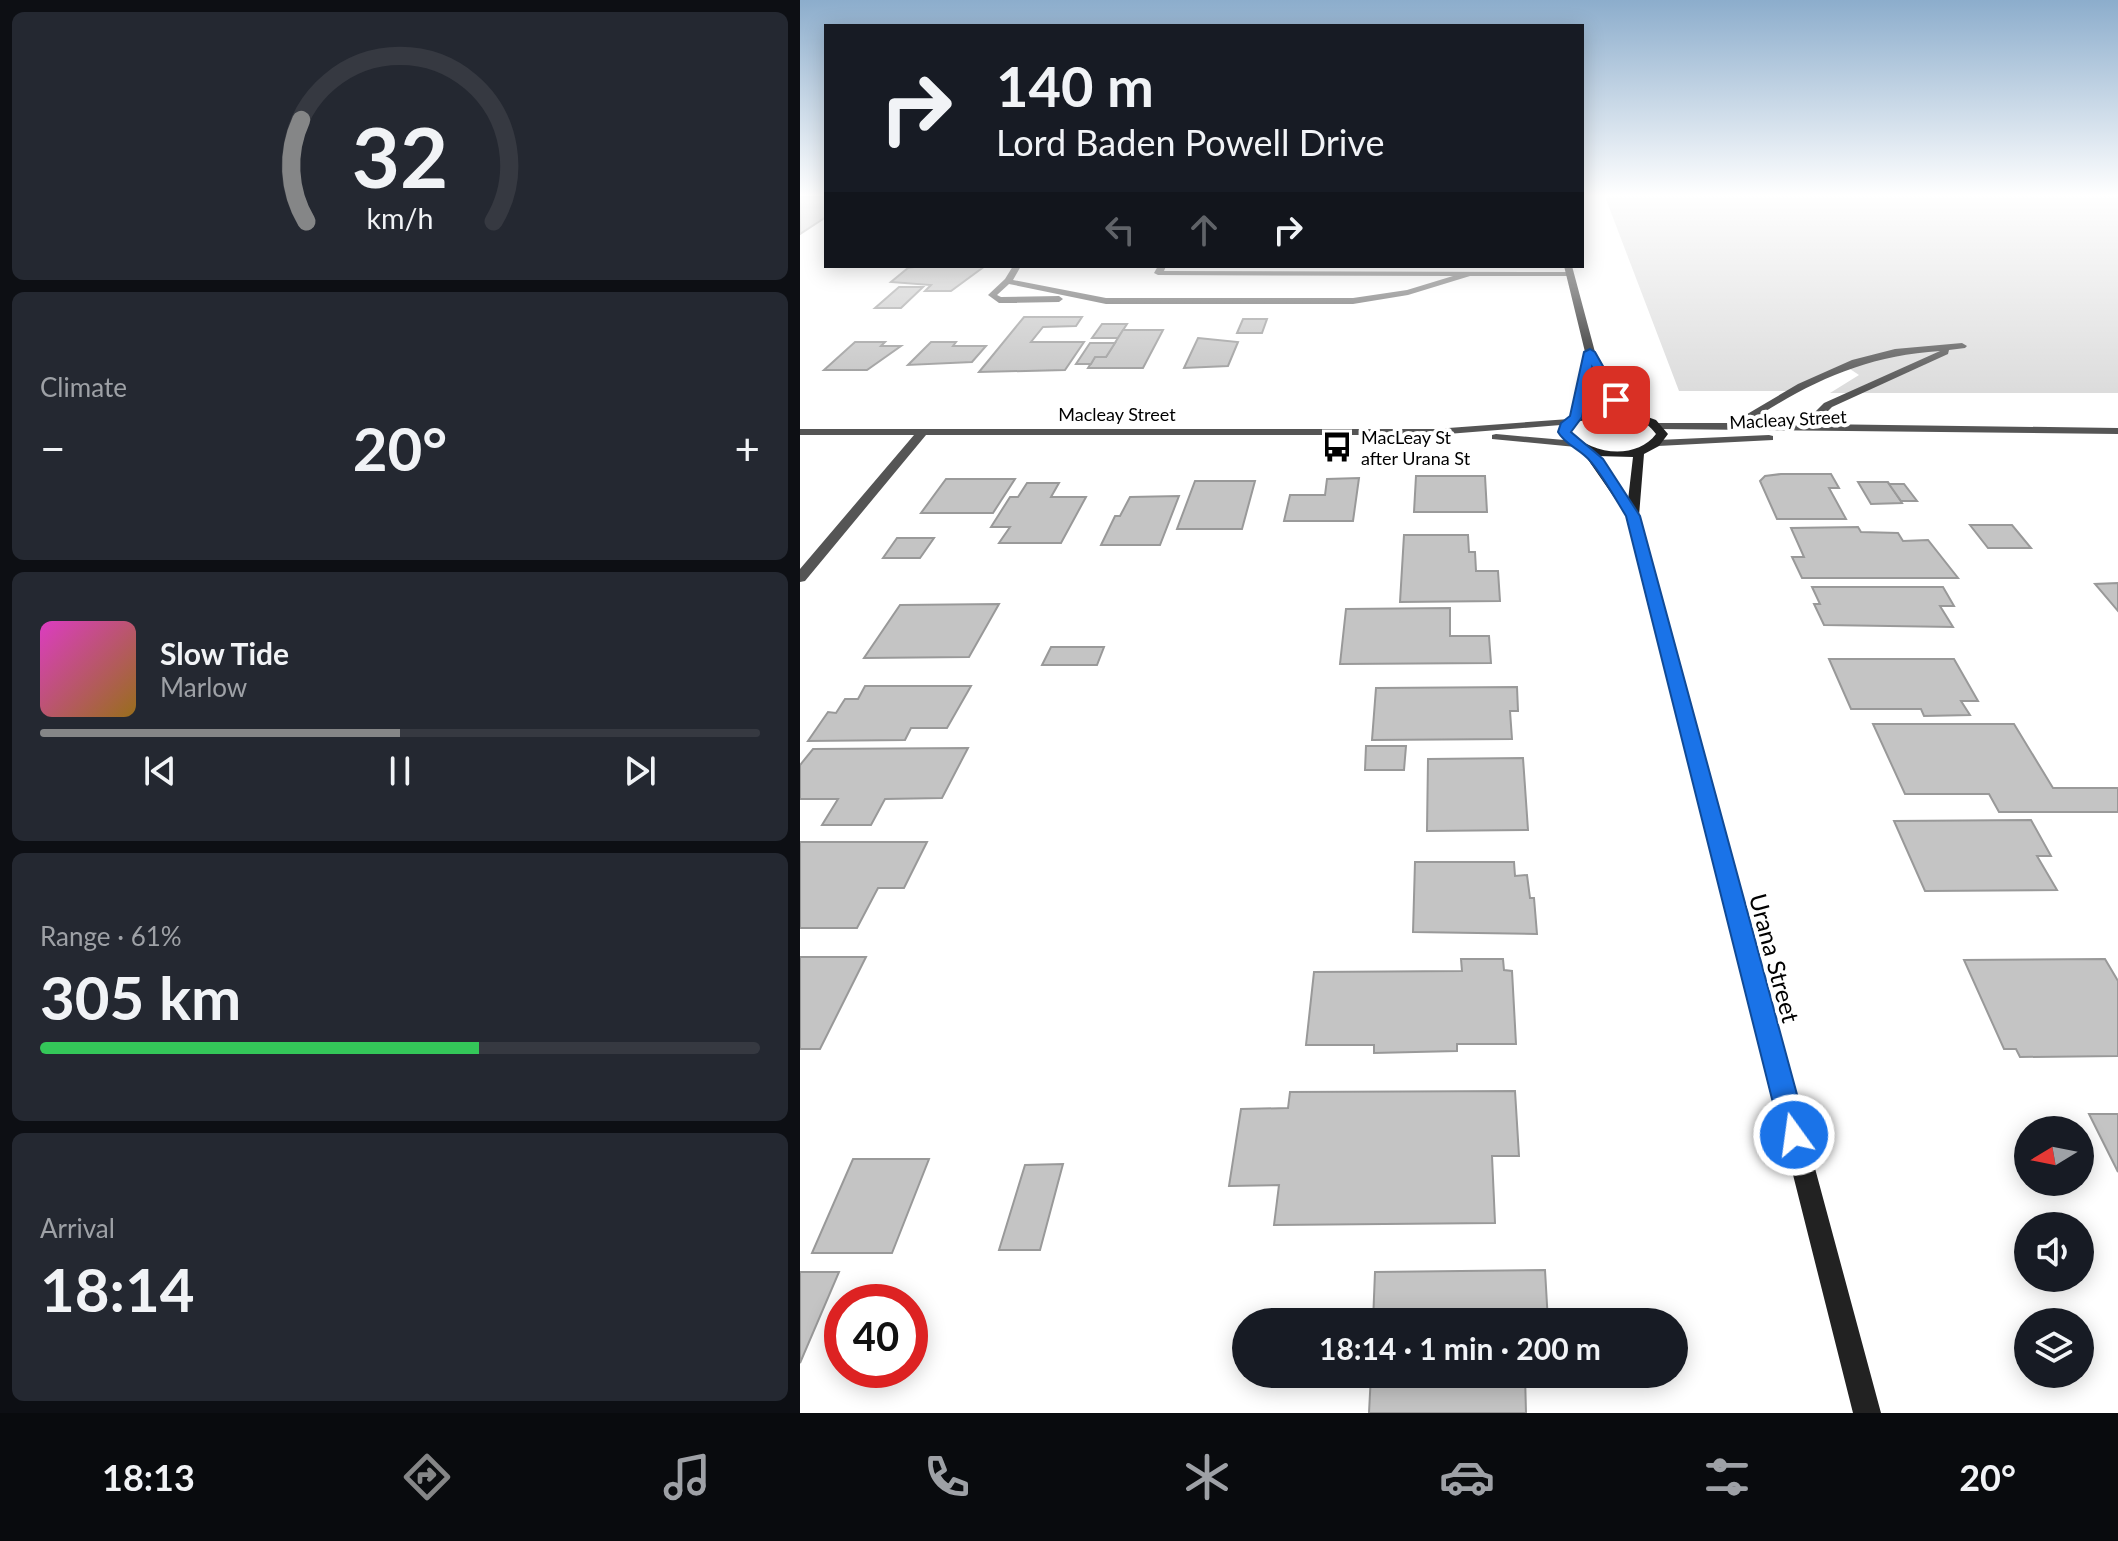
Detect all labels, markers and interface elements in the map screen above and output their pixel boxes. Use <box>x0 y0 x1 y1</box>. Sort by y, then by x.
text: 140 m <box>996 52 1154 119</box>
icon: right <box>864 56 968 160</box>
text: 32 <box>352 106 448 206</box>
text: Lord Baden Powell Drive <box>996 120 1385 164</box>
text: km/h <box>367 201 433 235</box>
icon: left <box>1098 208 1142 252</box>
icon: ahead <box>1182 208 1226 252</box>
icon: right <box>1266 208 1310 252</box>
pin <box>1582 366 1650 434</box>
text: Climate <box>40 371 127 403</box>
icon: arrive <box>1594 378 1638 422</box>
street label: Macleay Street <box>1058 403 1176 425</box>
street label: Macleay Street <box>1729 405 1848 433</box>
text: 20° <box>353 412 447 484</box>
text: − <box>40 422 66 474</box>
text: + <box>734 422 760 474</box>
place label: MacLeay St after Urana St <box>1361 426 1471 469</box>
bus stop icon: MacLeay St after Urana St <box>1320 430 1354 464</box>
text: Slow Tide <box>160 635 289 671</box>
text: Marlow <box>160 671 247 703</box>
icon: previous <box>138 749 182 793</box>
icon: pause <box>378 749 422 793</box>
icon: next <box>618 749 662 793</box>
street label: Urana Street <box>1744 890 1806 1026</box>
text: Range · 61% <box>40 920 182 952</box>
text: 305 km <box>40 961 241 1033</box>
position arrow <box>1752 1093 1836 1177</box>
north arrow <box>2014 1116 2094 1196</box>
map controls <box>2014 1116 2094 1388</box>
text: Arrival <box>40 1212 115 1244</box>
button: sound <box>2014 1212 2094 1292</box>
text: 18:14 <box>40 1253 195 1325</box>
speed limit sign: 40 <box>824 1284 928 1388</box>
button: layers <box>2014 1308 2094 1388</box>
text: 18:14 · 1 min · 200 m <box>1319 1330 1601 1366</box>
icon: directions <box>399 1449 455 1505</box>
icon: music <box>659 1449 715 1505</box>
icon: phone <box>919 1449 975 1505</box>
icon: climate <box>1179 1449 1235 1505</box>
icon: car <box>1439 1449 1495 1505</box>
icon: filters <box>1699 1449 1755 1505</box>
text: 18:13 <box>102 1455 195 1499</box>
text: 20° <box>1959 1455 2016 1499</box>

